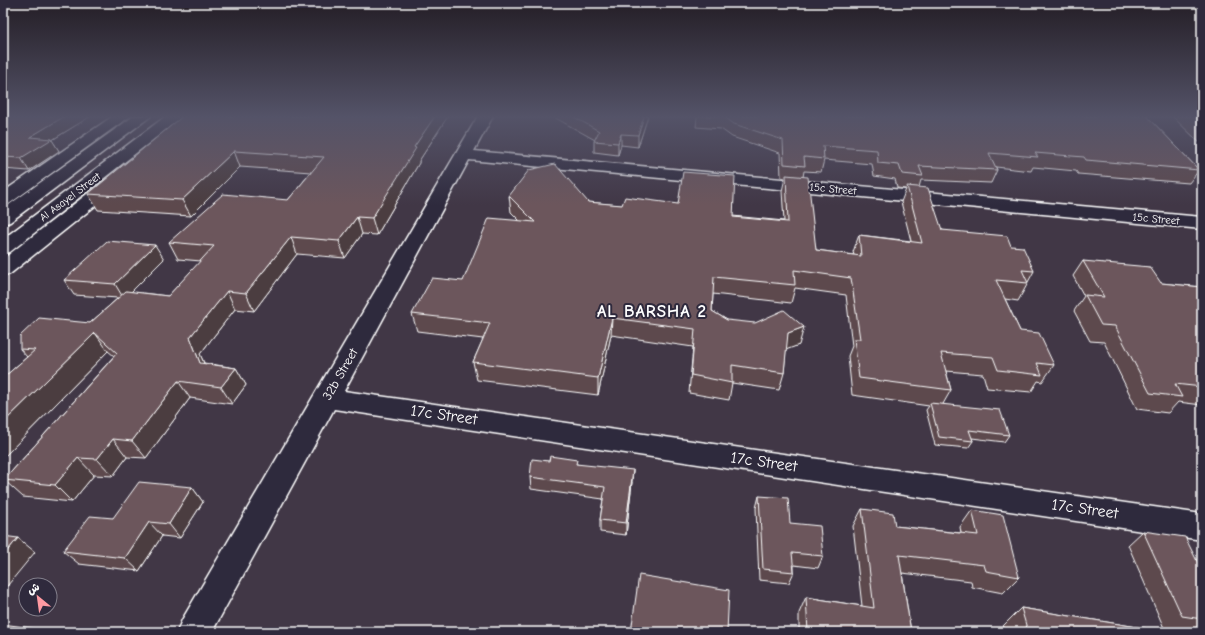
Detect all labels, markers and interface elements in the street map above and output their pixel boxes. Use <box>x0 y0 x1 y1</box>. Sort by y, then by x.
street label: Al Asayel Street <box>37 169 104 224</box>
street label: 15c Street <box>809 180 858 198</box>
street label: 15c Street <box>1132 210 1181 228</box>
district label: AL BARSHA 2 <box>597 302 707 321</box>
street label: 32b Street <box>319 344 361 403</box>
street label: 17c Street <box>410 401 479 429</box>
street label: 17c Street <box>730 448 799 476</box>
street label: 17c Street <box>1051 495 1120 523</box>
north arrow <box>18 577 58 617</box>
text: ش <box>25 580 42 597</box>

